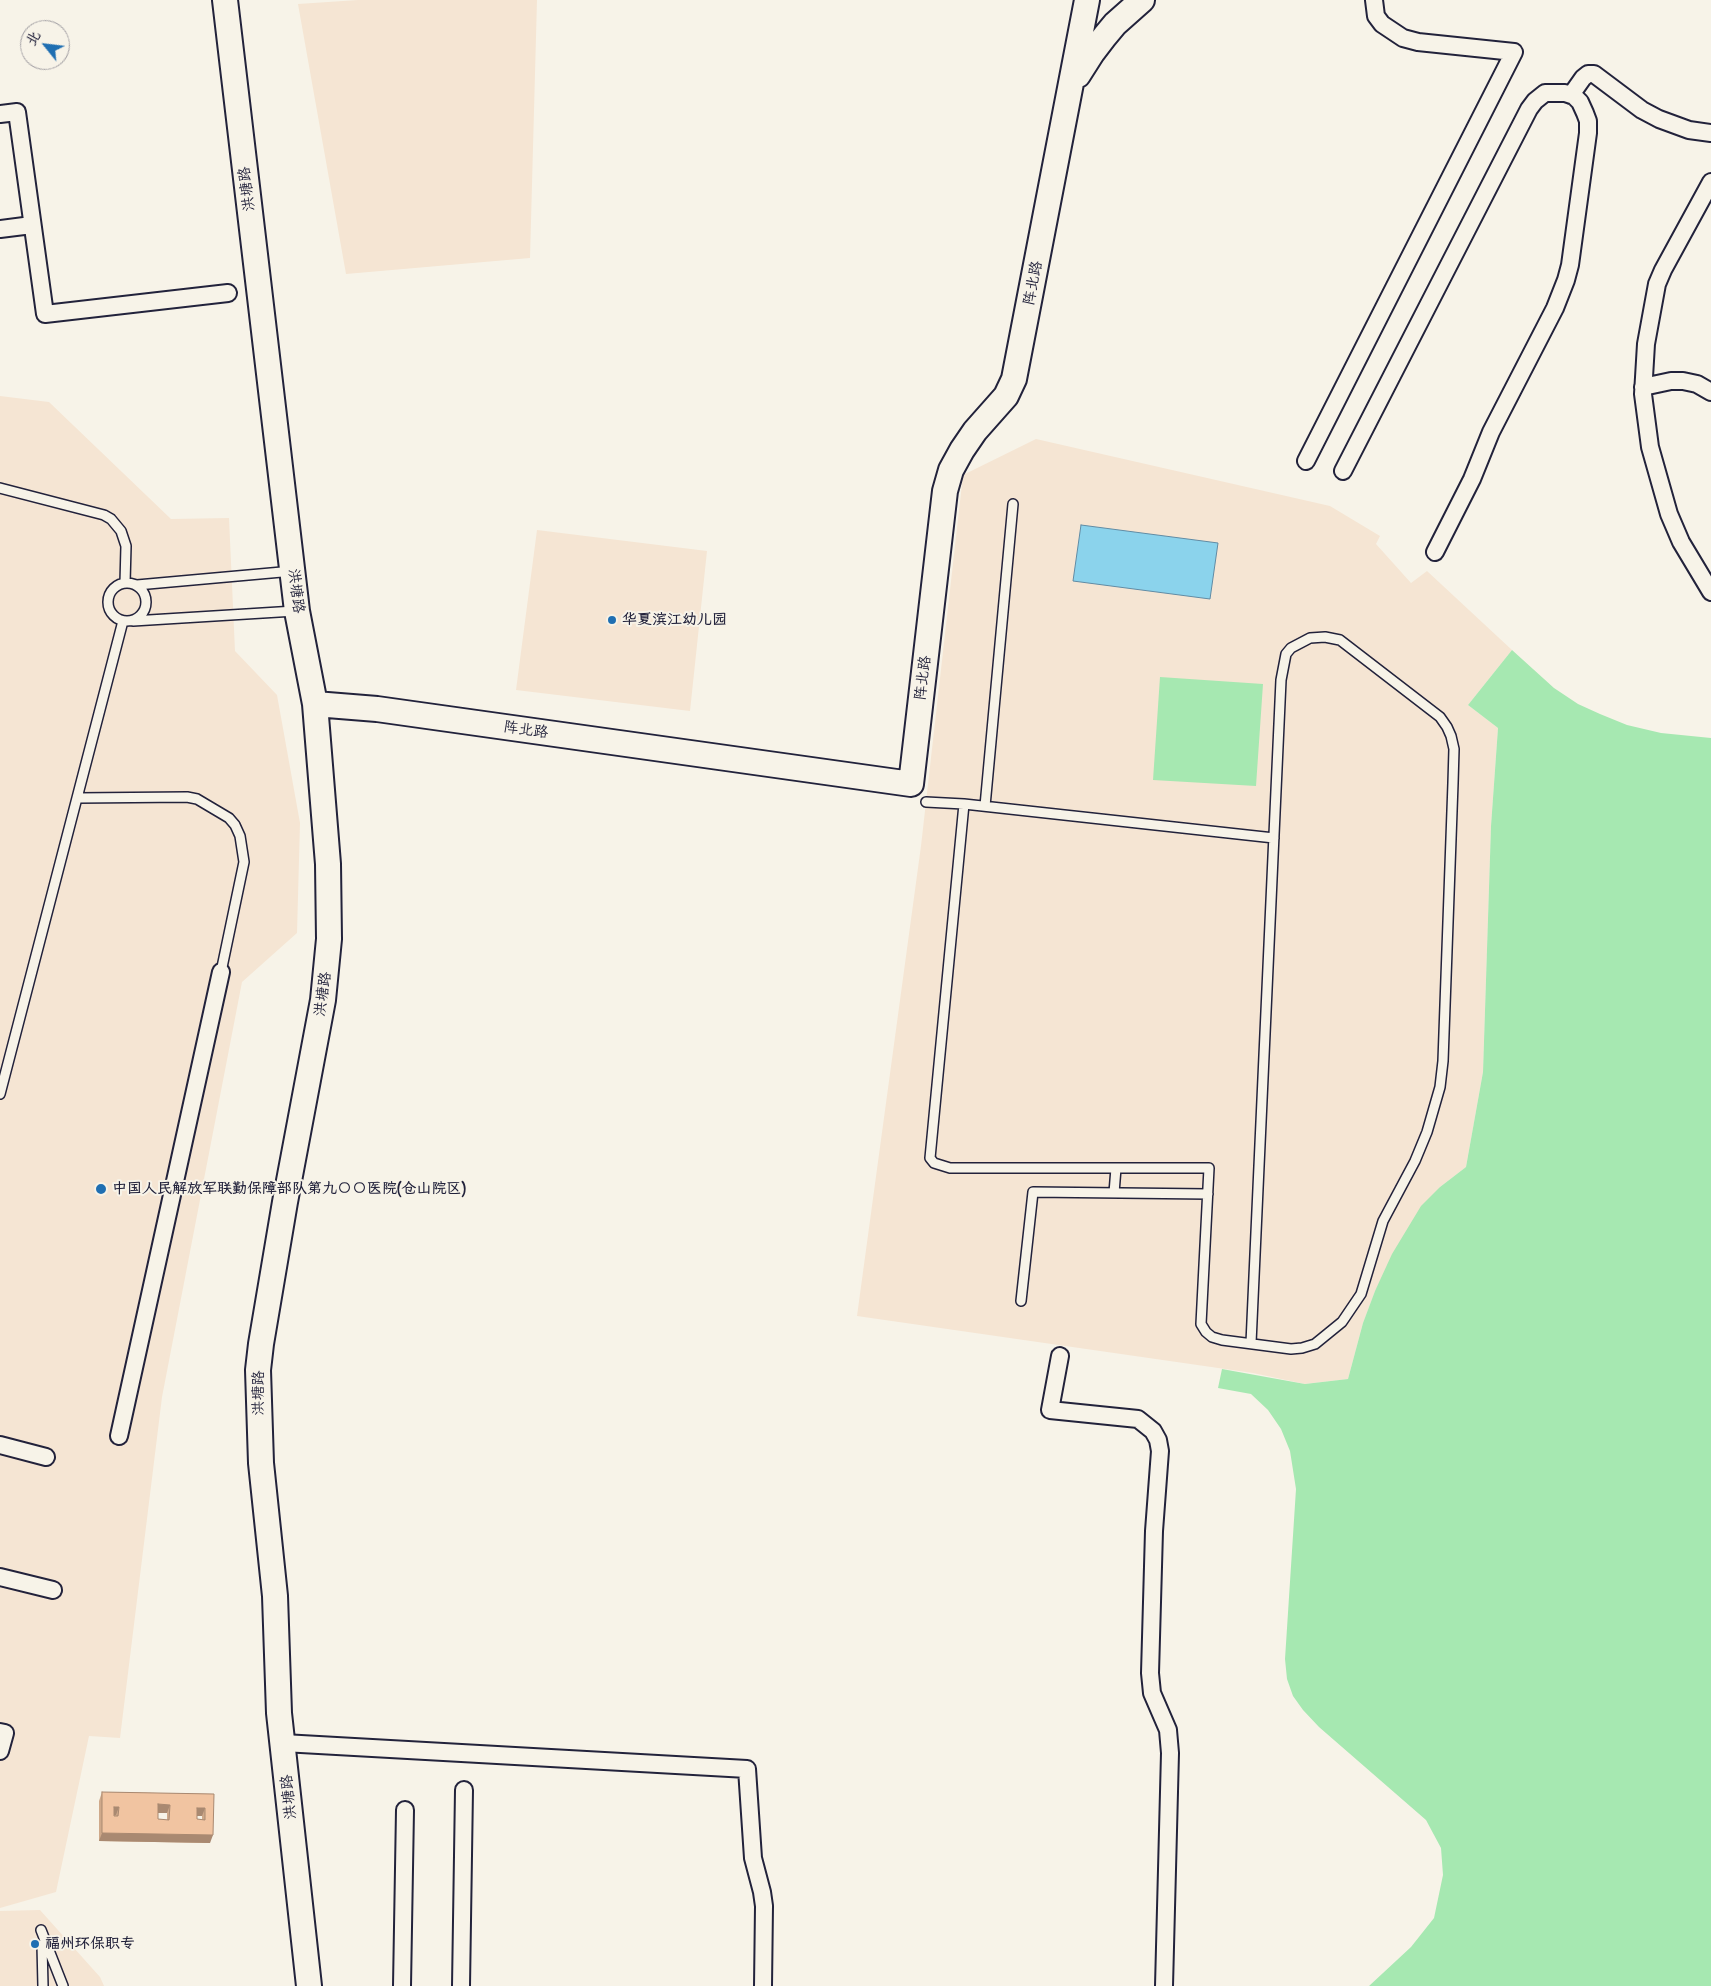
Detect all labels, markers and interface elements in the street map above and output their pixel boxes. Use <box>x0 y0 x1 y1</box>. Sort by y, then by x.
north arrow <box>20 20 70 70</box>
text: 北 <box>21 28 44 49</box>
street label: 洪塘路 <box>235 166 259 212</box>
street label: 阵北路 <box>1020 259 1046 307</box>
street label: 洪塘路 <box>284 568 308 614</box>
place label: 华夏滨江幼儿园 <box>622 611 727 629</box>
marker: 华夏滨江幼儿园 <box>606 614 618 626</box>
street label: 阵北路 <box>911 655 935 701</box>
street label: 阵北路 <box>502 718 550 742</box>
street label: 洪塘路 <box>311 970 335 1018</box>
place label: 中国人民解放军联勤保障部队第九〇〇医院(仓山院区) <box>112 1180 466 1198</box>
marker: 中国人民解放军联勤保障部队第九〇〇医院(仓山院区) <box>94 1182 108 1196</box>
street label: 洪塘路 <box>250 1371 268 1415</box>
street label: 洪塘路 <box>278 1774 300 1820</box>
place label: 福州环保职专 <box>45 1935 135 1953</box>
marker: 福州环保职专 <box>29 1938 41 1950</box>

